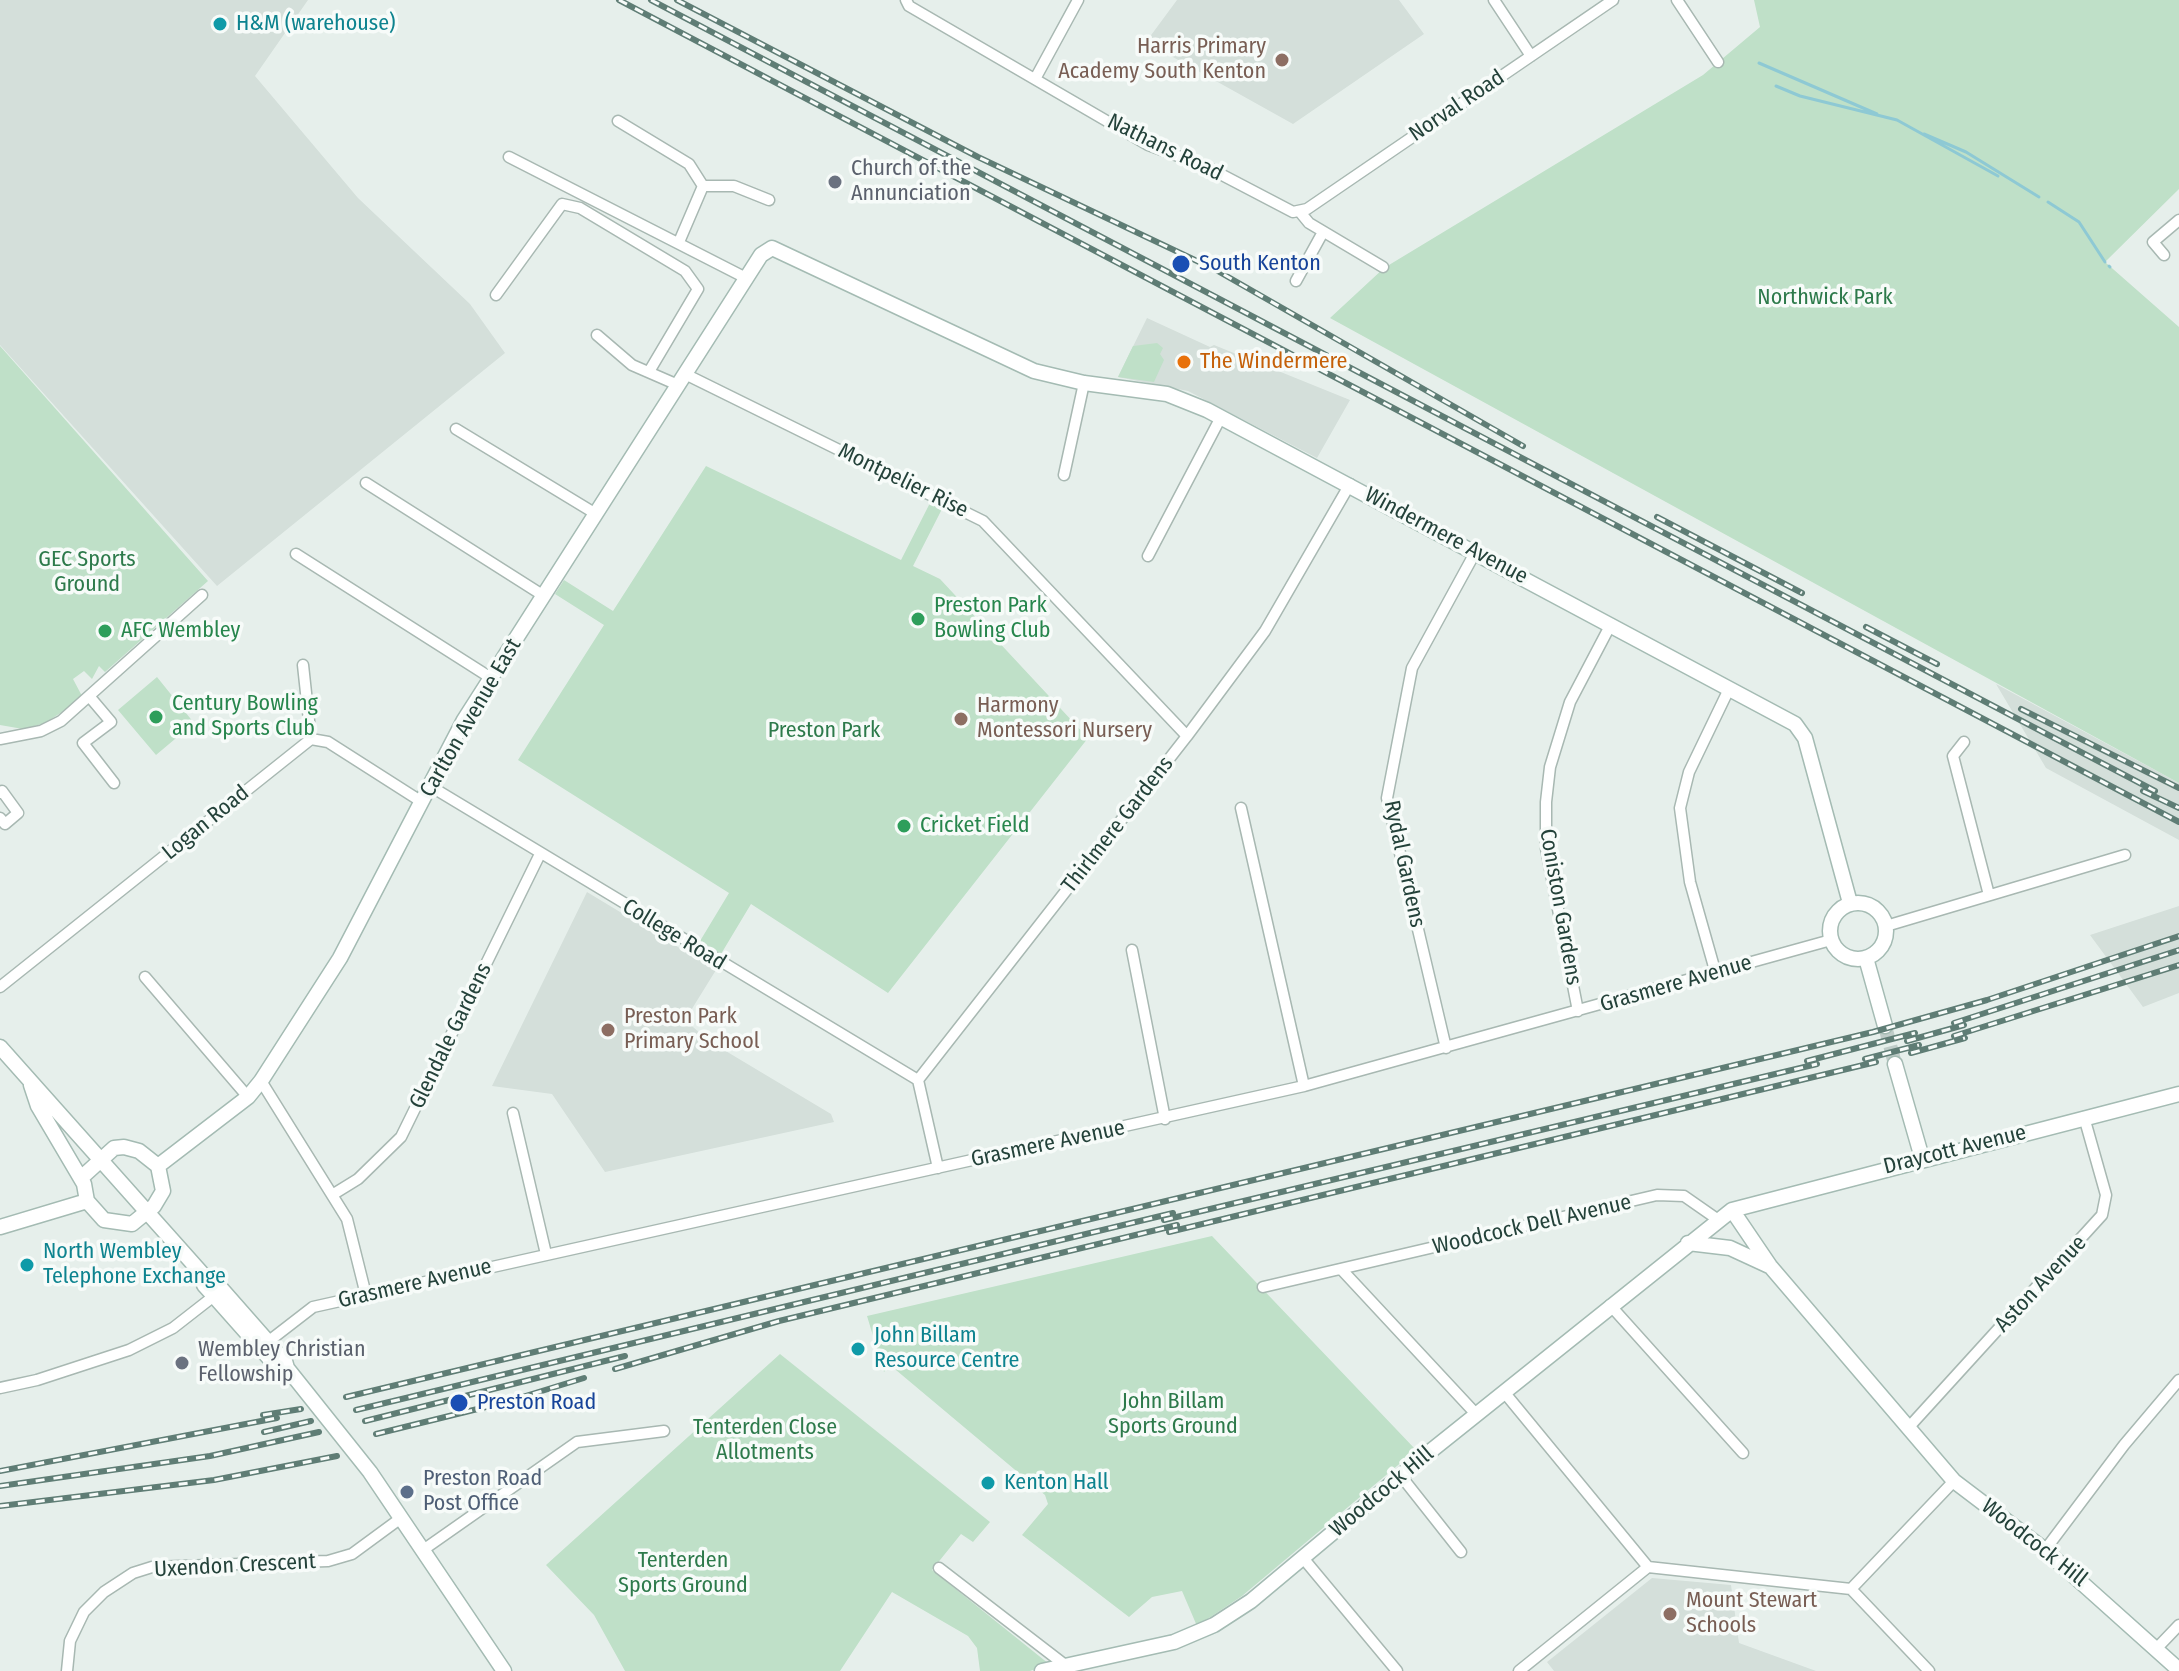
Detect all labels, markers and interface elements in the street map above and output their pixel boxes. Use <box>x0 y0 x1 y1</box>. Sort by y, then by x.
place label: H&M (warehouse) <box>236 11 396 37</box>
marker: H&M (warehouse) <box>211 15 229 33</box>
place label: Harris Primary Academy South Kenton <box>1058 34 1266 86</box>
marker: Harris Primary Academy South Kenton <box>1273 51 1291 69</box>
street label: Norval Road <box>1404 65 1510 147</box>
street label: Nathans Road <box>1103 109 1227 187</box>
place label: Church of the Annunciation <box>851 156 971 208</box>
marker: Church of the Annunciation <box>826 173 844 191</box>
place label: South Kenton <box>1199 251 1321 277</box>
marker: South Kenton <box>1170 253 1192 275</box>
park label: Northwick Park <box>1757 285 1893 311</box>
place label: The Windermere <box>1200 349 1347 375</box>
marker: The Windermere <box>1175 353 1193 371</box>
street label: Montpelier Rise <box>834 438 972 524</box>
street label: Windermere Avenue <box>1360 482 1532 590</box>
park label: GEC Sports Ground <box>38 547 136 598</box>
place label: Preston Park Bowling Club <box>934 593 1050 644</box>
marker: Preston Park Bowling Club <box>909 610 927 628</box>
place label: AFC Wembley <box>121 618 240 644</box>
marker: AFC Wembley <box>96 622 114 640</box>
street label: Carlton Avenue East <box>415 634 527 802</box>
place label: Century Bowling and Sports Club <box>172 691 318 742</box>
place label: Harmony Montessori Nursery <box>977 693 1152 744</box>
marker: Century Bowling and Sports Club <box>147 708 165 726</box>
marker: Harmony Montessori Nursery <box>952 710 970 728</box>
park label: Preston Park <box>768 718 880 744</box>
street label: Thirlmere Gardens <box>1057 752 1179 898</box>
street label: Logan Road <box>157 780 255 866</box>
street label: Rydal Gardens <box>1378 798 1430 930</box>
place label: Cricket Field <box>920 813 1030 839</box>
marker: Cricket Field <box>895 817 913 835</box>
street label: Coniston Gardens <box>1533 827 1587 987</box>
street label: College Road <box>617 894 731 976</box>
street label: Grasmere Avenue <box>1597 950 1755 1018</box>
street label: Glendale Gardens <box>404 959 498 1113</box>
place label: Preston Park Primary School <box>624 1004 760 1056</box>
marker: Preston Park Primary School <box>599 1021 617 1039</box>
street label: Grasmere Avenue <box>969 1115 1127 1173</box>
street label: Draycott Avenue <box>1881 1120 2029 1180</box>
street label: Woodcock Dell Avenue <box>1430 1189 1634 1261</box>
street label: Aston Avenue <box>1990 1230 2092 1338</box>
place label: North Wembley Telephone Exchange <box>43 1239 226 1290</box>
street label: Grasmere Avenue <box>336 1254 494 1314</box>
marker: North Wembley Telephone Exchange <box>18 1256 36 1274</box>
place label: John Billam Resource Centre <box>874 1323 1019 1374</box>
place label: Wembley Christian Fellowship <box>198 1337 365 1388</box>
marker: John Billam Resource Centre <box>849 1340 867 1358</box>
marker: Wembley Christian Fellowship <box>173 1354 191 1372</box>
park label: John Billam Sports Ground <box>1108 1389 1238 1440</box>
place label: Preston Road <box>477 1390 596 1416</box>
marker: Preston Road <box>448 1392 470 1414</box>
park label: Tenterden Close Allotments <box>693 1415 837 1466</box>
street label: Woodcock Hill <box>1325 1441 1439 1543</box>
place label: Preston Road Post Office <box>423 1466 542 1518</box>
place label: Kenton Hall <box>1004 1470 1108 1496</box>
marker: Kenton Hall <box>979 1474 997 1492</box>
marker: Preston Road Post Office <box>398 1483 416 1501</box>
street label: Woodcock Hill <box>1976 1493 2092 1593</box>
park label: Tenterden Sports Ground <box>618 1548 748 1600</box>
street label: Uxendon Crescent <box>154 1549 316 1583</box>
place label: Mount Stewart Schools <box>1686 1588 1817 1640</box>
marker: Mount Stewart Schools <box>1661 1605 1679 1623</box>

